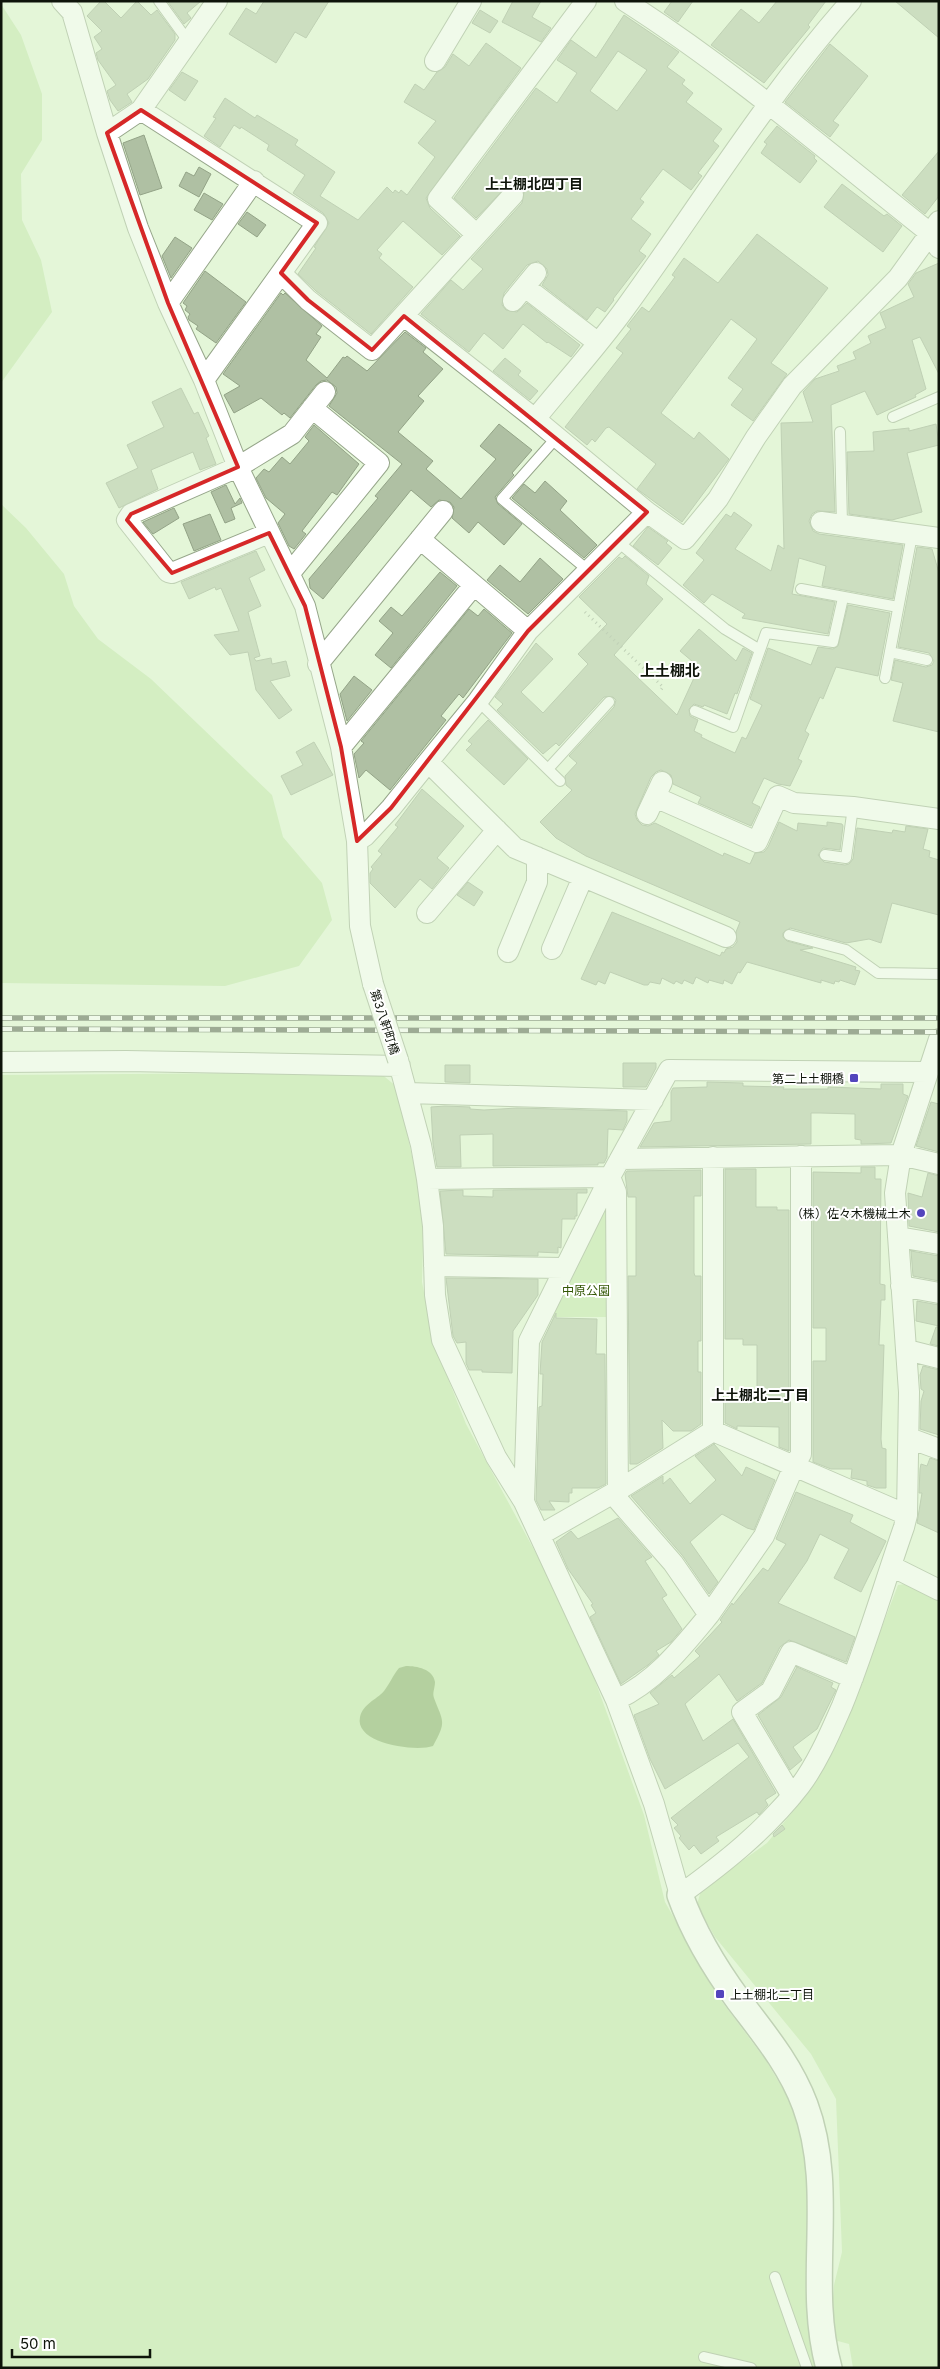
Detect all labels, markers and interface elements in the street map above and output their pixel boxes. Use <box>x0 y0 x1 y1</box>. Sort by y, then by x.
district label: 上土棚北四丁目 <box>485 175 583 192</box>
district label: 上土棚北 <box>640 661 700 680</box>
street label: 第3八軒町橋 <box>367 988 403 1056</box>
place label: 第二上土棚橋 <box>772 1071 844 1086</box>
marker: 第二上土棚橋 <box>848 1072 860 1084</box>
place label: （株）佐々木機械土木 <box>791 1206 911 1221</box>
marker: （株）佐々木機械土木 <box>915 1207 927 1219</box>
park label: 中原公園 <box>562 1283 610 1298</box>
district label: 上土棚北二丁目 <box>711 1386 809 1403</box>
place label: 上土棚北二丁目 <box>730 1987 814 2002</box>
marker: 上土棚北二丁目 <box>714 1988 726 2000</box>
scale bar <box>12 2326 150 2358</box>
text: 50 m <box>20 2334 56 2353</box>

